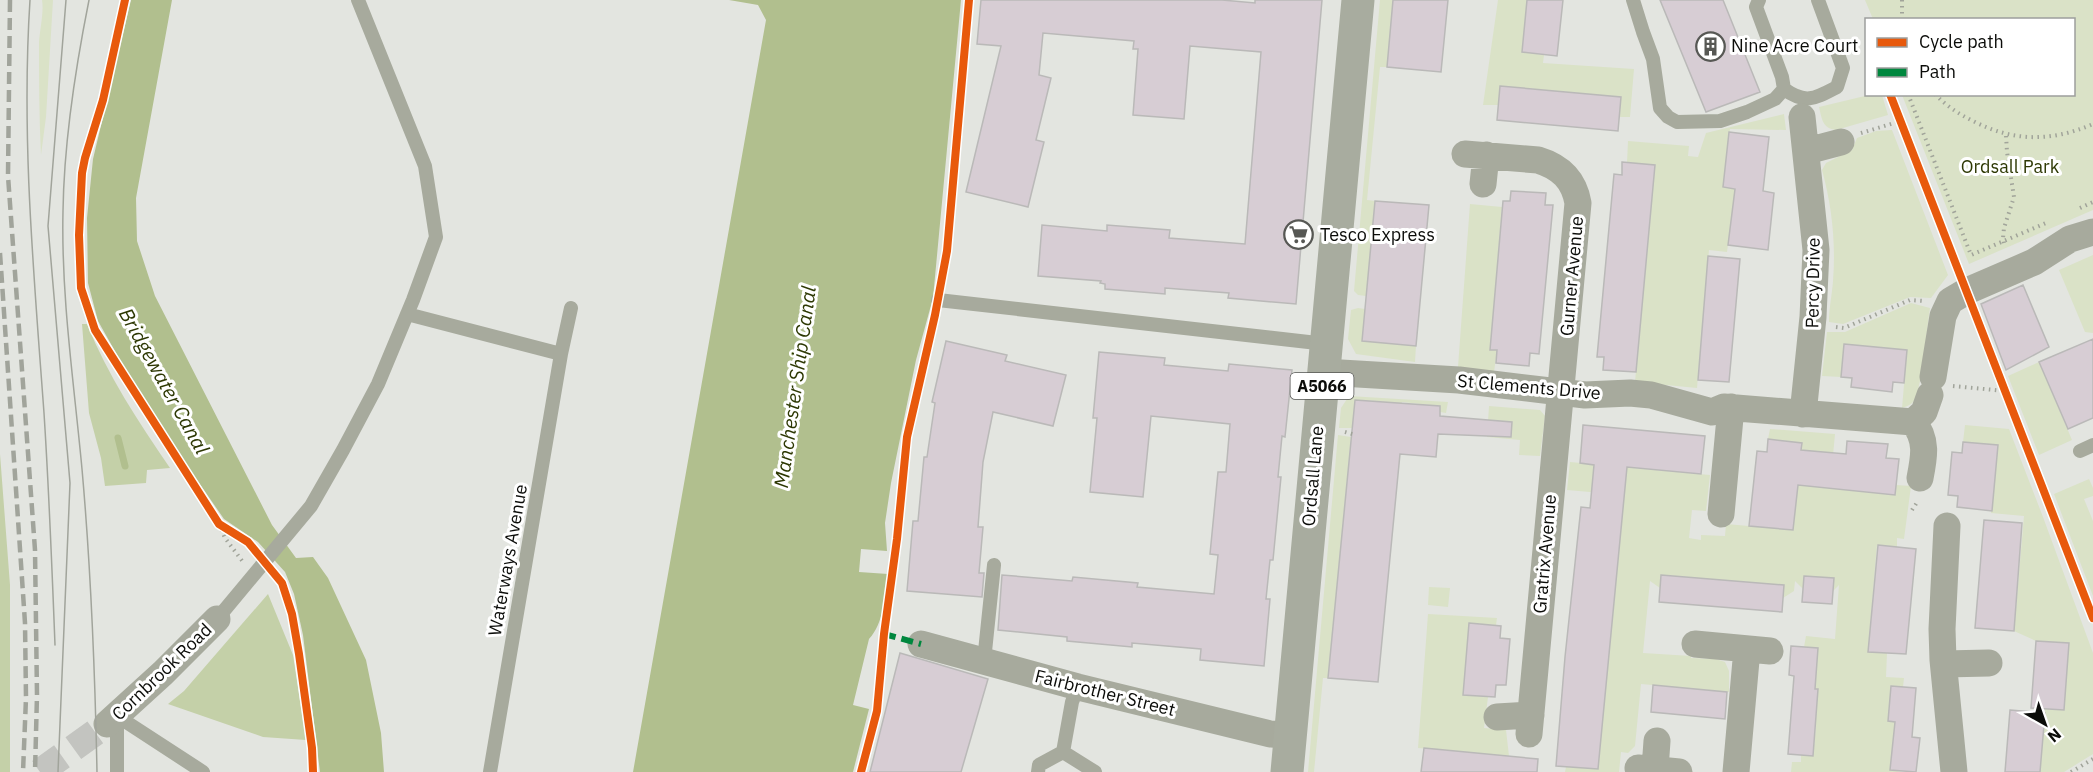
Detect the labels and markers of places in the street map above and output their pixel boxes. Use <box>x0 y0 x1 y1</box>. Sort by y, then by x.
building icon: Nine Acre Court <box>1694 30 1726 62</box>
place label: Nine Acre Court <box>1731 34 1858 57</box>
supermarket icon: Tesco Express <box>1283 219 1315 251</box>
place label: Tesco Express <box>1320 223 1435 246</box>

